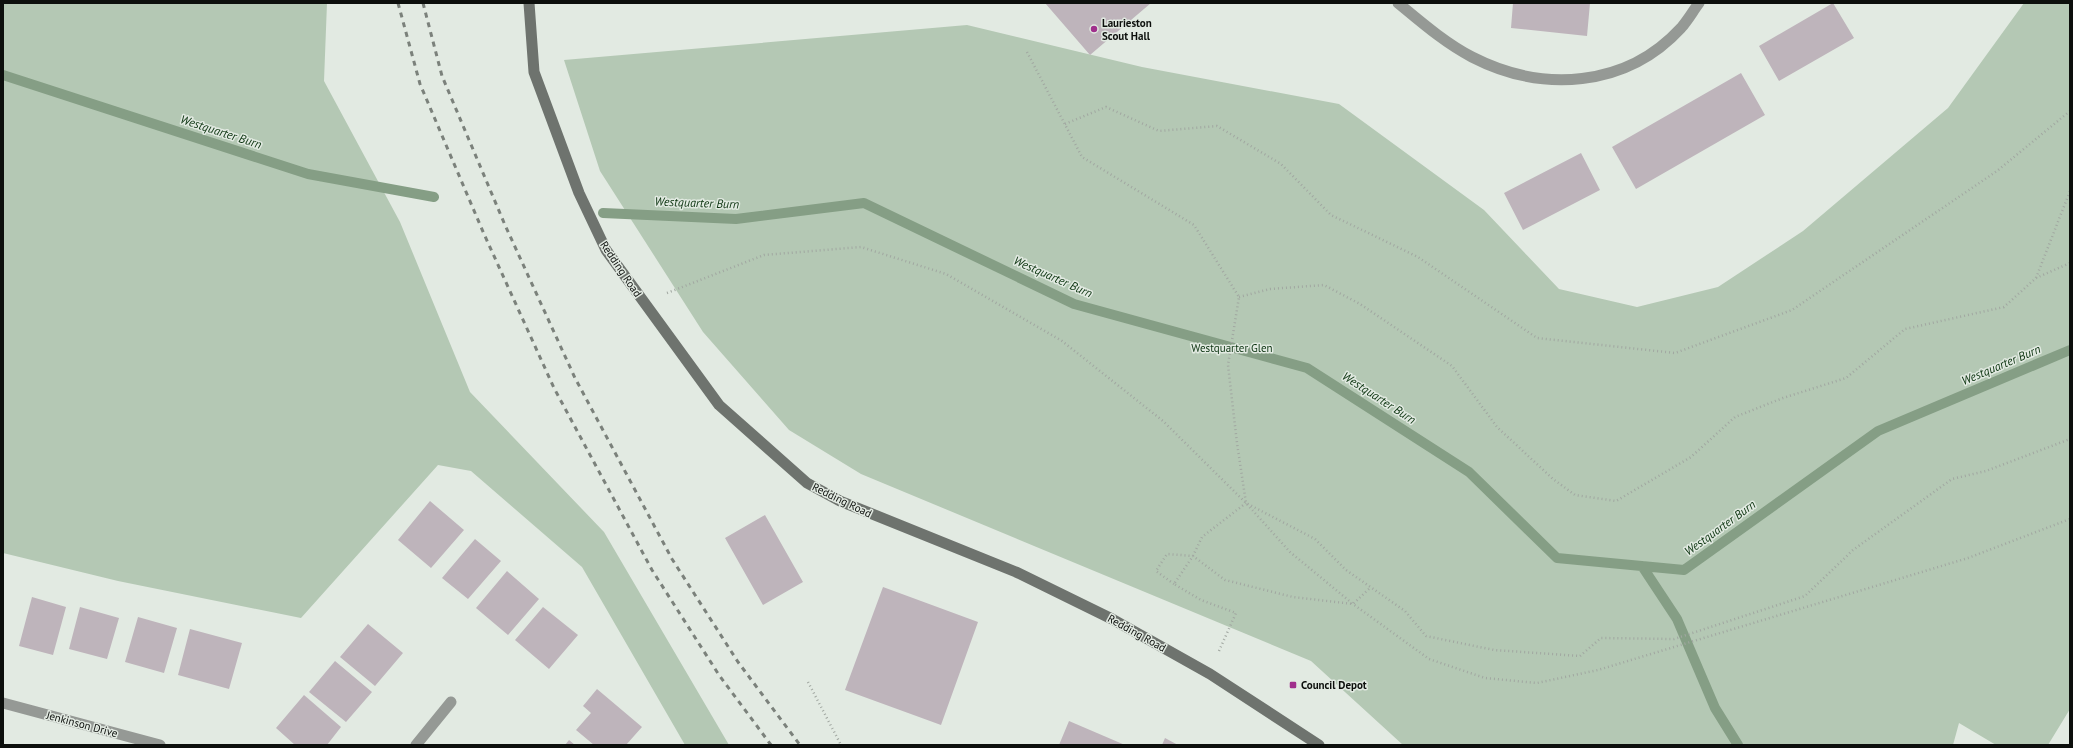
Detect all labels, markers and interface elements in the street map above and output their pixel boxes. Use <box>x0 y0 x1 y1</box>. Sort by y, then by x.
place label: Laurieston Scout Hall <box>1102 16 1152 43</box>
marker: Laurieston Scout Hall <box>1089 24 1099 34</box>
water label: Westquarter Burn <box>179 111 264 152</box>
water label: Westquarter Burn <box>654 194 740 211</box>
street label: Redding Road <box>597 238 645 300</box>
water label: Westquarter Burn <box>1012 252 1095 301</box>
park label: Westquarter Glen <box>1191 341 1273 355</box>
water label: Westquarter Burn <box>1959 341 2043 388</box>
water label: Westquarter Burn <box>1340 368 1419 427</box>
street label: Redding Road <box>810 480 874 520</box>
water label: Westquarter Burn <box>1681 497 1758 559</box>
street label: Redding Road <box>1105 611 1169 655</box>
place label: Council Depot <box>1301 678 1367 692</box>
marker: Council Depot <box>1288 680 1298 690</box>
street label: Jenkinson Drive <box>44 708 120 740</box>

